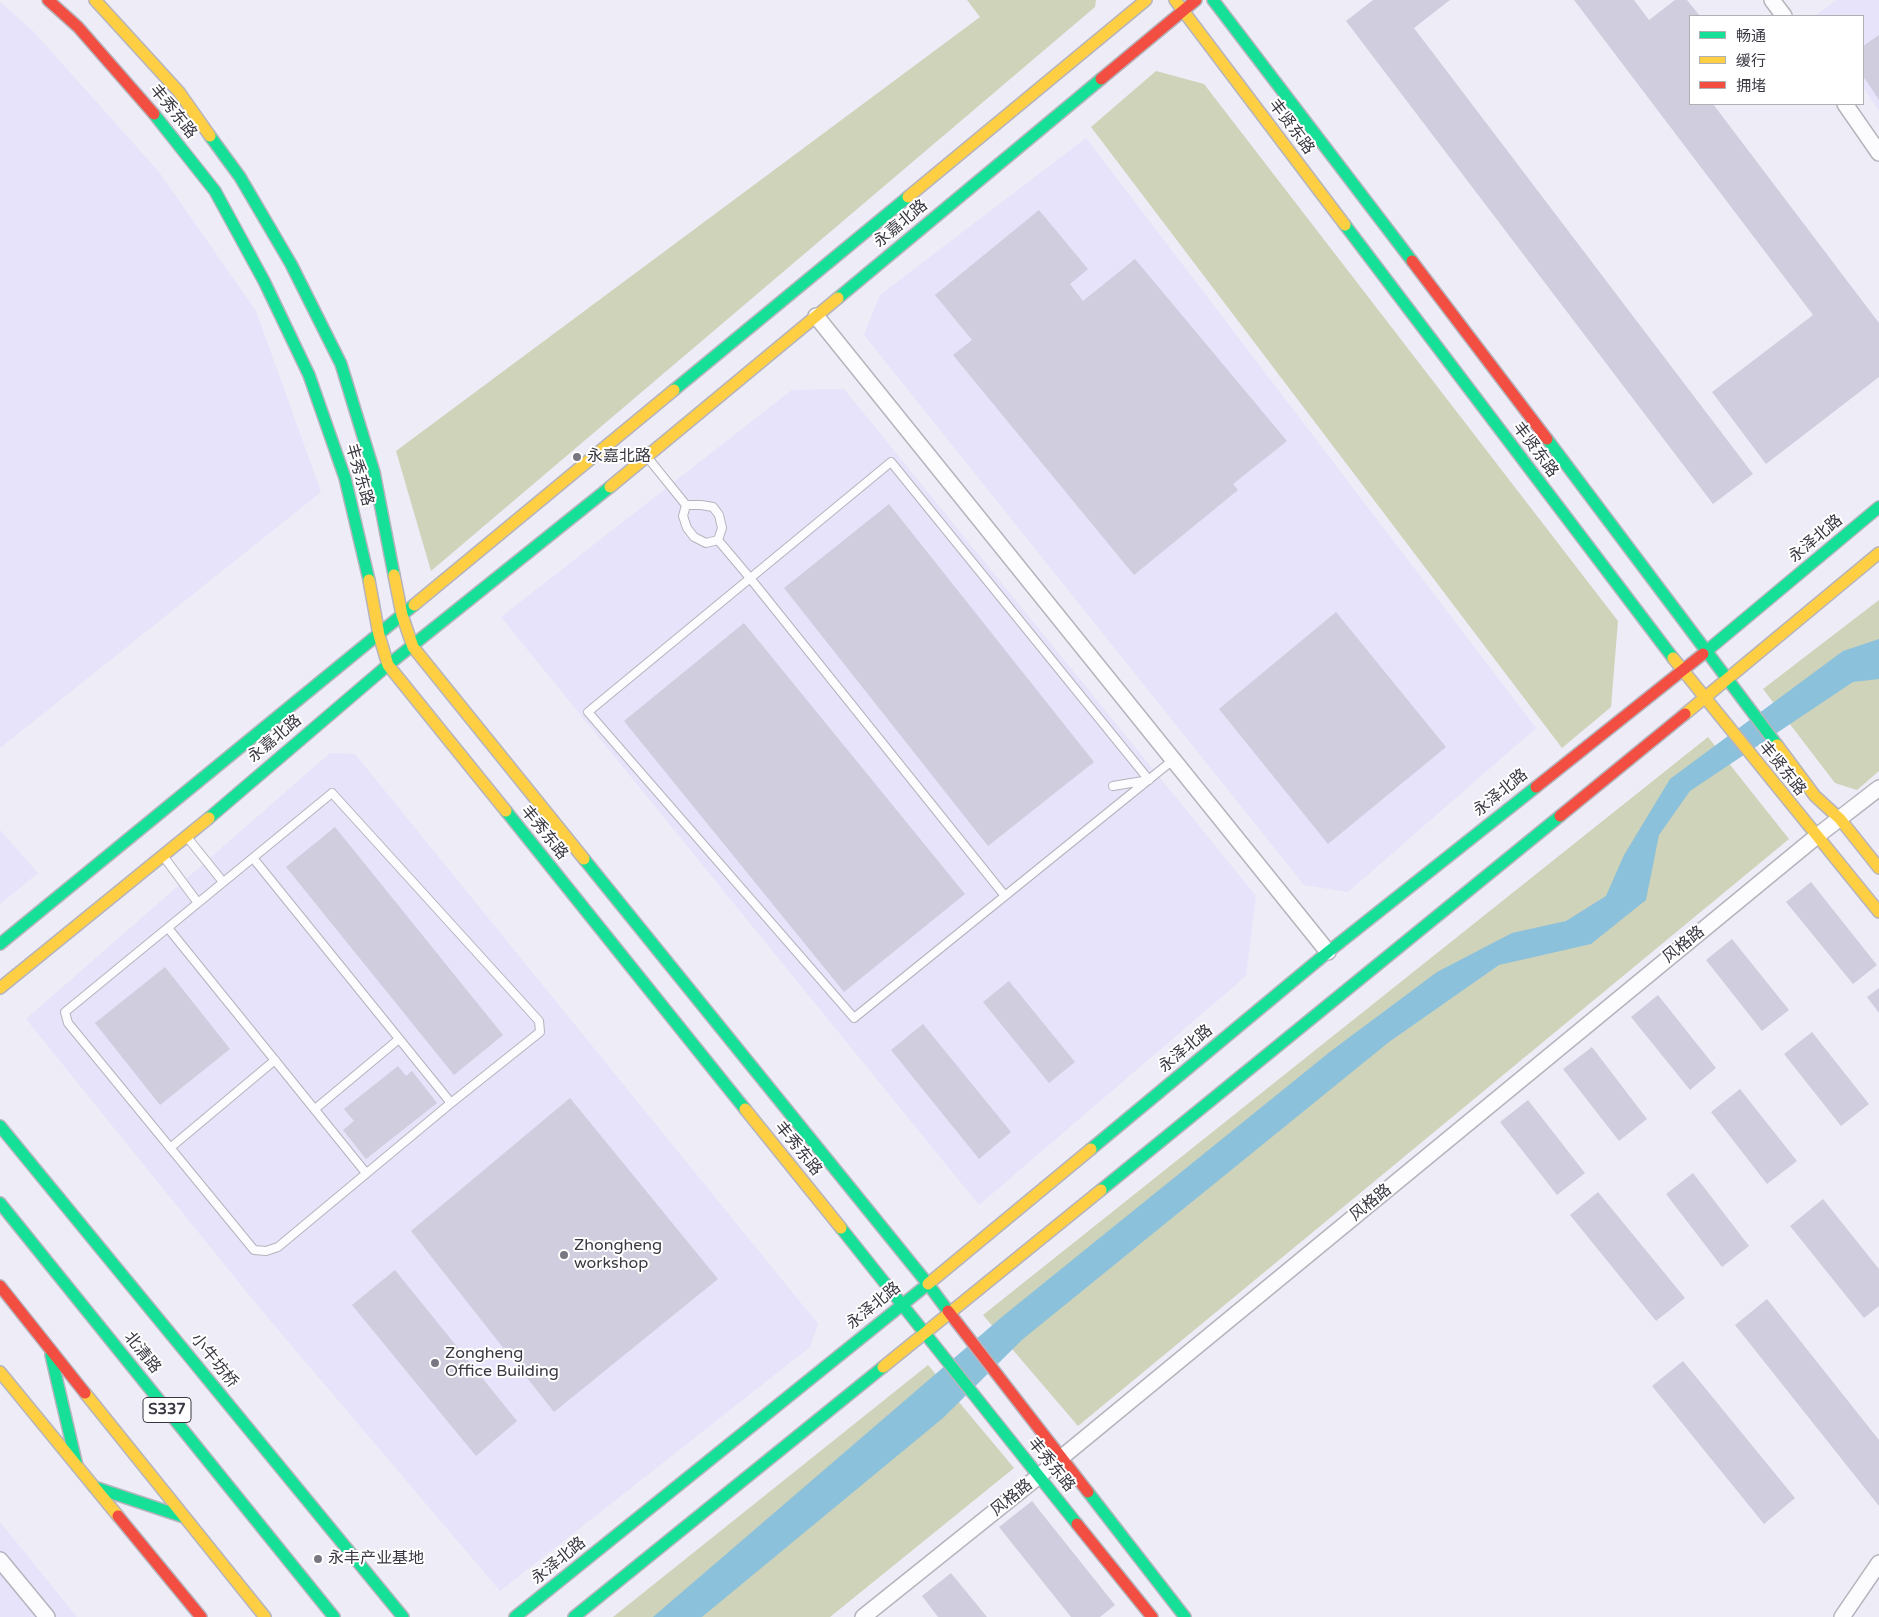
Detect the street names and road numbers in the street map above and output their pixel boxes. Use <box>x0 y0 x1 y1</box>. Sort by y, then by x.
street label: 丰秀东路 <box>145 81 201 143</box>
street label: 丰贤东路 <box>1264 96 1318 158</box>
street label: 永嘉北路 <box>870 196 932 252</box>
street label: 丰贤东路 <box>1508 419 1562 481</box>
street label: 丰秀东路 <box>341 442 377 508</box>
street label: 永泽北路 <box>1785 511 1847 567</box>
street label: 永嘉北路 <box>244 711 306 767</box>
street label: 丰贤东路 <box>1754 738 1810 800</box>
street label: 永泽北路 <box>1470 765 1532 821</box>
street label: 丰秀东路 <box>516 802 572 864</box>
street label: 风格路 <box>1659 922 1709 968</box>
street label: 永泽北路 <box>1155 1021 1217 1077</box>
street label: 丰秀东路 <box>770 1118 826 1180</box>
street label: 风格路 <box>1346 1180 1396 1226</box>
street label: 永泽北路 <box>843 1278 905 1334</box>
street label: 北清路 <box>119 1328 165 1378</box>
street label: 小牛坊桥 <box>186 1330 242 1392</box>
road number: S337 <box>143 1398 191 1422</box>
street label: 丰秀东路 <box>1023 1434 1079 1496</box>
street label: 风格路 <box>987 1475 1037 1521</box>
street label: 永泽北路 <box>528 1533 590 1589</box>

